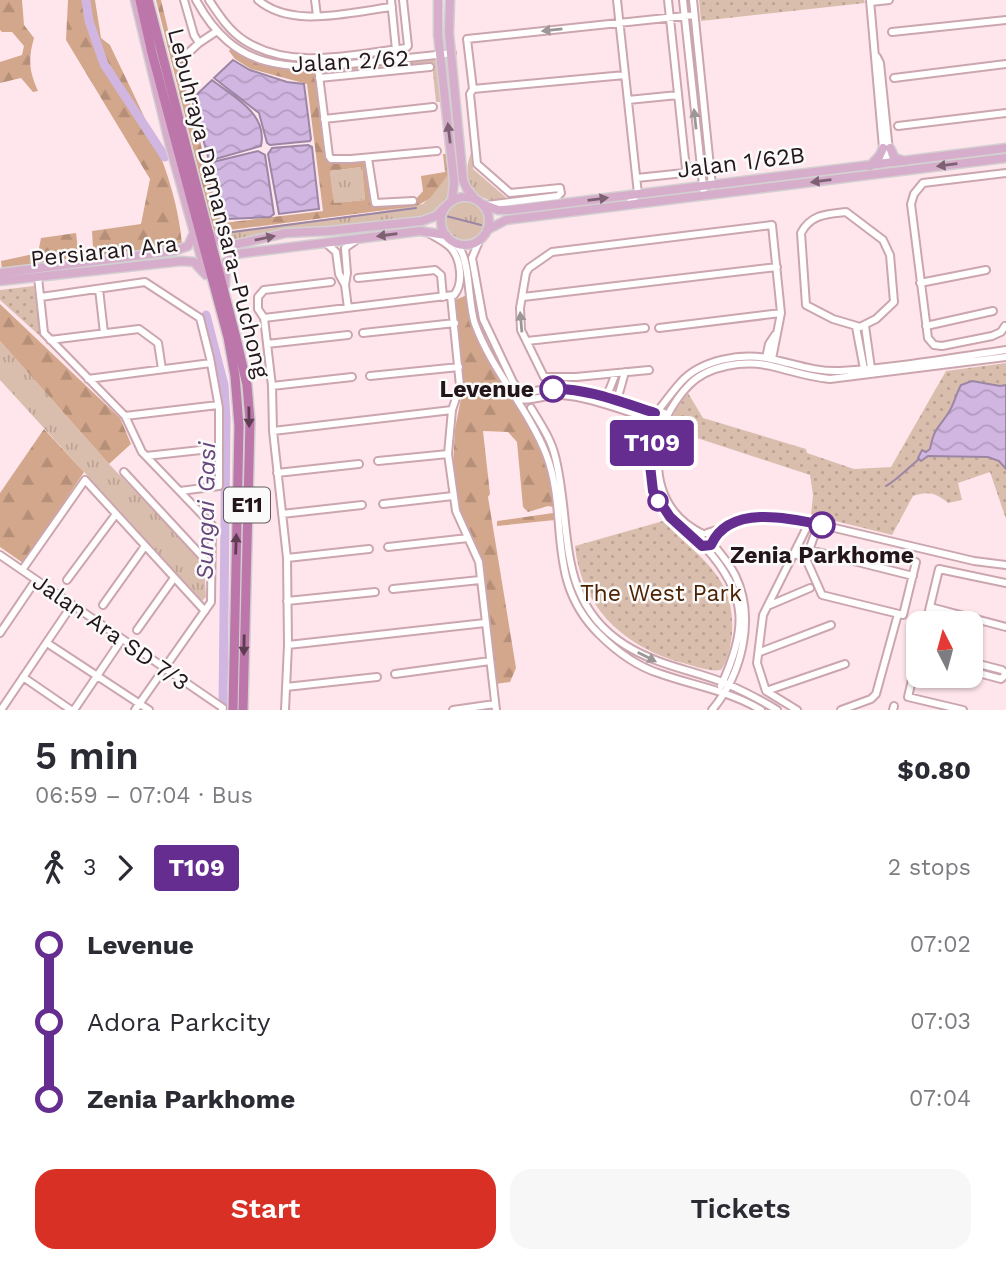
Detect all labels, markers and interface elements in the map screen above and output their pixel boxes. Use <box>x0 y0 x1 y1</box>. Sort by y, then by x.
one-way arrow <box>541 25 563 36</box>
street label: Lebuhraya Damansara–Puchong <box>162 26 275 381</box>
street label: Jalan 2/62 <box>290 45 410 78</box>
one-way arrow <box>690 108 701 130</box>
one-way arrow <box>443 122 454 144</box>
street label: Jalan 1/62B <box>676 141 806 184</box>
one-way arrow <box>936 160 958 171</box>
one-way arrow <box>810 176 832 187</box>
one-way arrow <box>587 194 609 205</box>
street label: Persiaran Ara <box>29 230 179 273</box>
one-way arrow <box>376 230 398 241</box>
one-way arrow <box>254 232 276 243</box>
one-way arrow <box>516 311 527 333</box>
place label: Levenue <box>440 376 534 403</box>
marker: Levenue <box>540 376 566 402</box>
one-way arrow <box>244 406 255 428</box>
line badge: T109 <box>603 420 701 466</box>
text: T109 <box>624 429 680 457</box>
water label: Sungai Gasi <box>191 441 221 580</box>
road number: E11 <box>224 488 270 522</box>
unlabelled marker <box>648 491 668 511</box>
marker: Zenia Parkhome <box>809 512 835 538</box>
one-way arrow <box>231 533 242 555</box>
place label: Zenia Parkhome <box>730 542 914 569</box>
street label: Jalan Ara SD 7/3 <box>27 568 194 696</box>
park label: The West Park <box>580 580 742 607</box>
north arrow <box>906 611 984 688</box>
map controls <box>906 611 983 688</box>
one-way arrow <box>238 634 249 656</box>
one-way arrow <box>637 651 657 662</box>
text: 5 min <box>35 734 139 778</box>
text: $0.80 <box>897 755 971 785</box>
text: 06:59 – 07:04 · Bus <box>35 782 253 809</box>
icon: walk <box>35 849 73 887</box>
icon: forward <box>106 849 144 887</box>
text: 3 <box>83 854 96 881</box>
text: T109 <box>168 854 225 882</box>
text: 2 stops <box>888 854 971 881</box>
text: Levenue <box>87 930 194 960</box>
text: 07:02 <box>910 931 971 958</box>
text: Adora Parkcity <box>87 1007 270 1037</box>
text: 07:03 <box>910 1008 971 1035</box>
text: Zenia Parkhome <box>87 1084 295 1114</box>
text: 07:04 <box>909 1085 971 1112</box>
button: Start <box>35 1169 496 1249</box>
button: Tickets <box>510 1169 971 1249</box>

